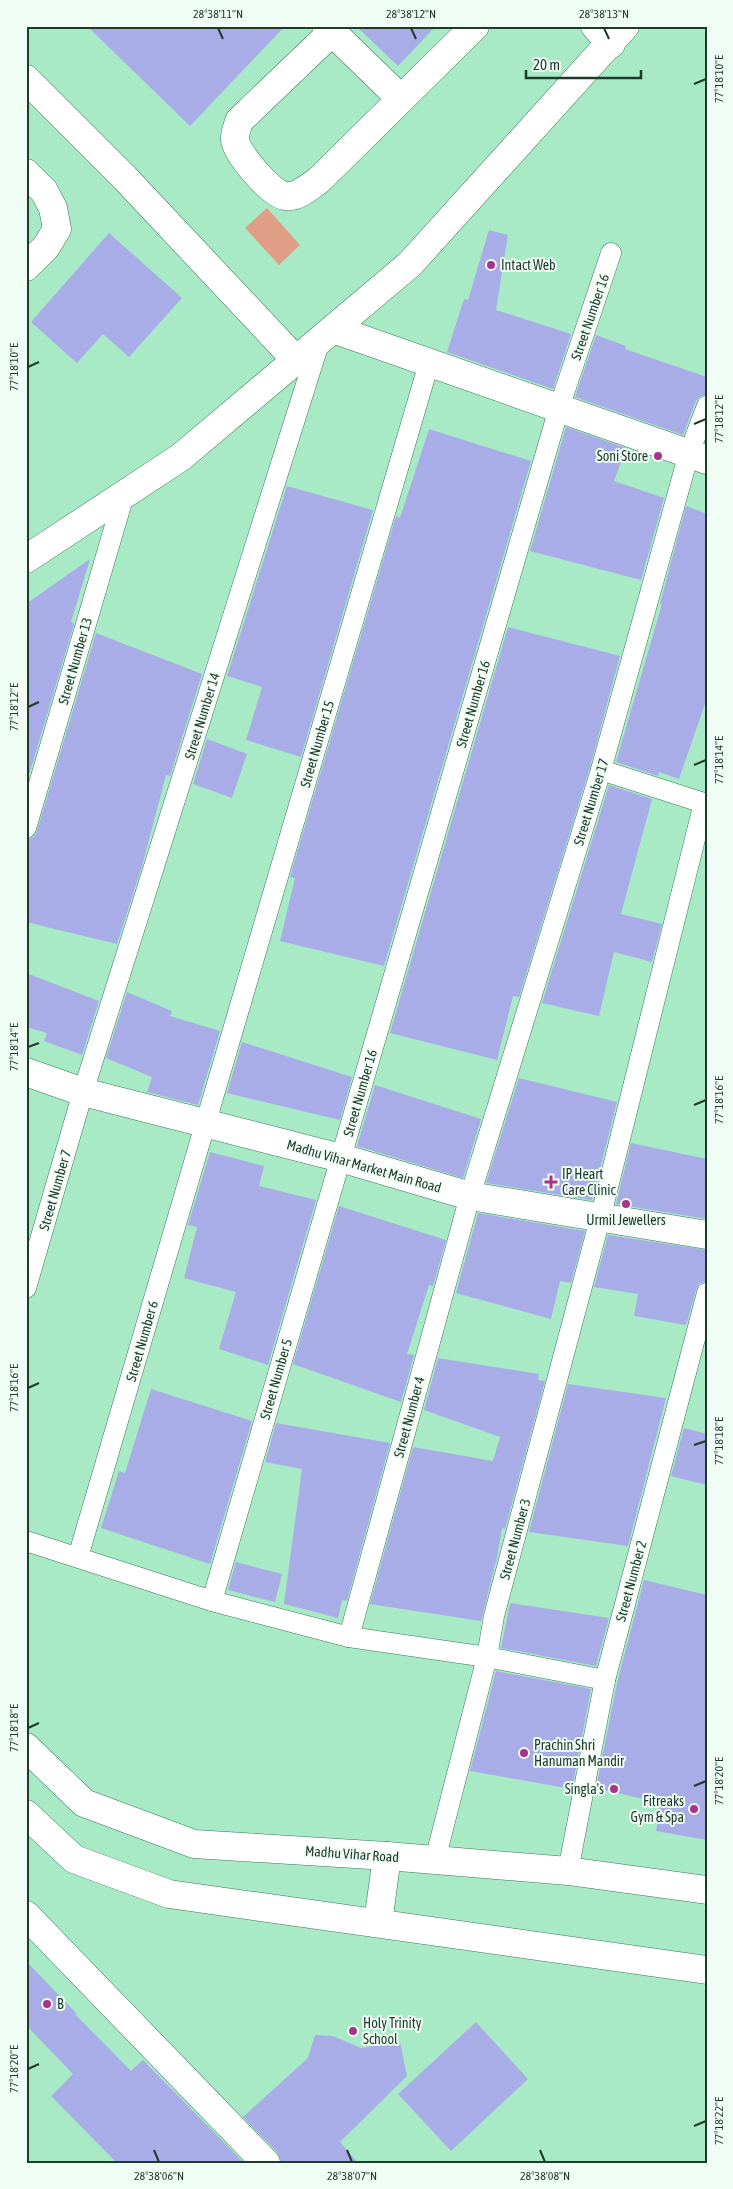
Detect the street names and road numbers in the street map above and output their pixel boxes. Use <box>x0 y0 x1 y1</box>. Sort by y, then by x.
street label: Street Number 16 <box>568 271 612 362</box>
street label: Street Number 13 <box>55 616 95 706</box>
street label: Street Number 16 <box>453 658 493 749</box>
street label: Street Number 14 <box>181 670 223 761</box>
street label: Street Number 15 <box>297 699 337 789</box>
street label: Street Number 17 <box>570 757 612 847</box>
street label: Street Number 16 <box>340 1047 380 1138</box>
street label: Madhu Vihar Market Main Road <box>285 1136 443 1196</box>
street label: Street Number 7 <box>36 1148 74 1232</box>
street label: Street Number 6 <box>123 1298 161 1383</box>
street label: Street Number 5 <box>257 1337 295 1421</box>
street label: Street Number 4 <box>390 1374 428 1459</box>
street label: Street Number 3 <box>496 1497 534 1581</box>
street label: Street Number 2 <box>612 1539 650 1623</box>
street label: Madhu Vihar Road <box>304 1843 400 1865</box>

